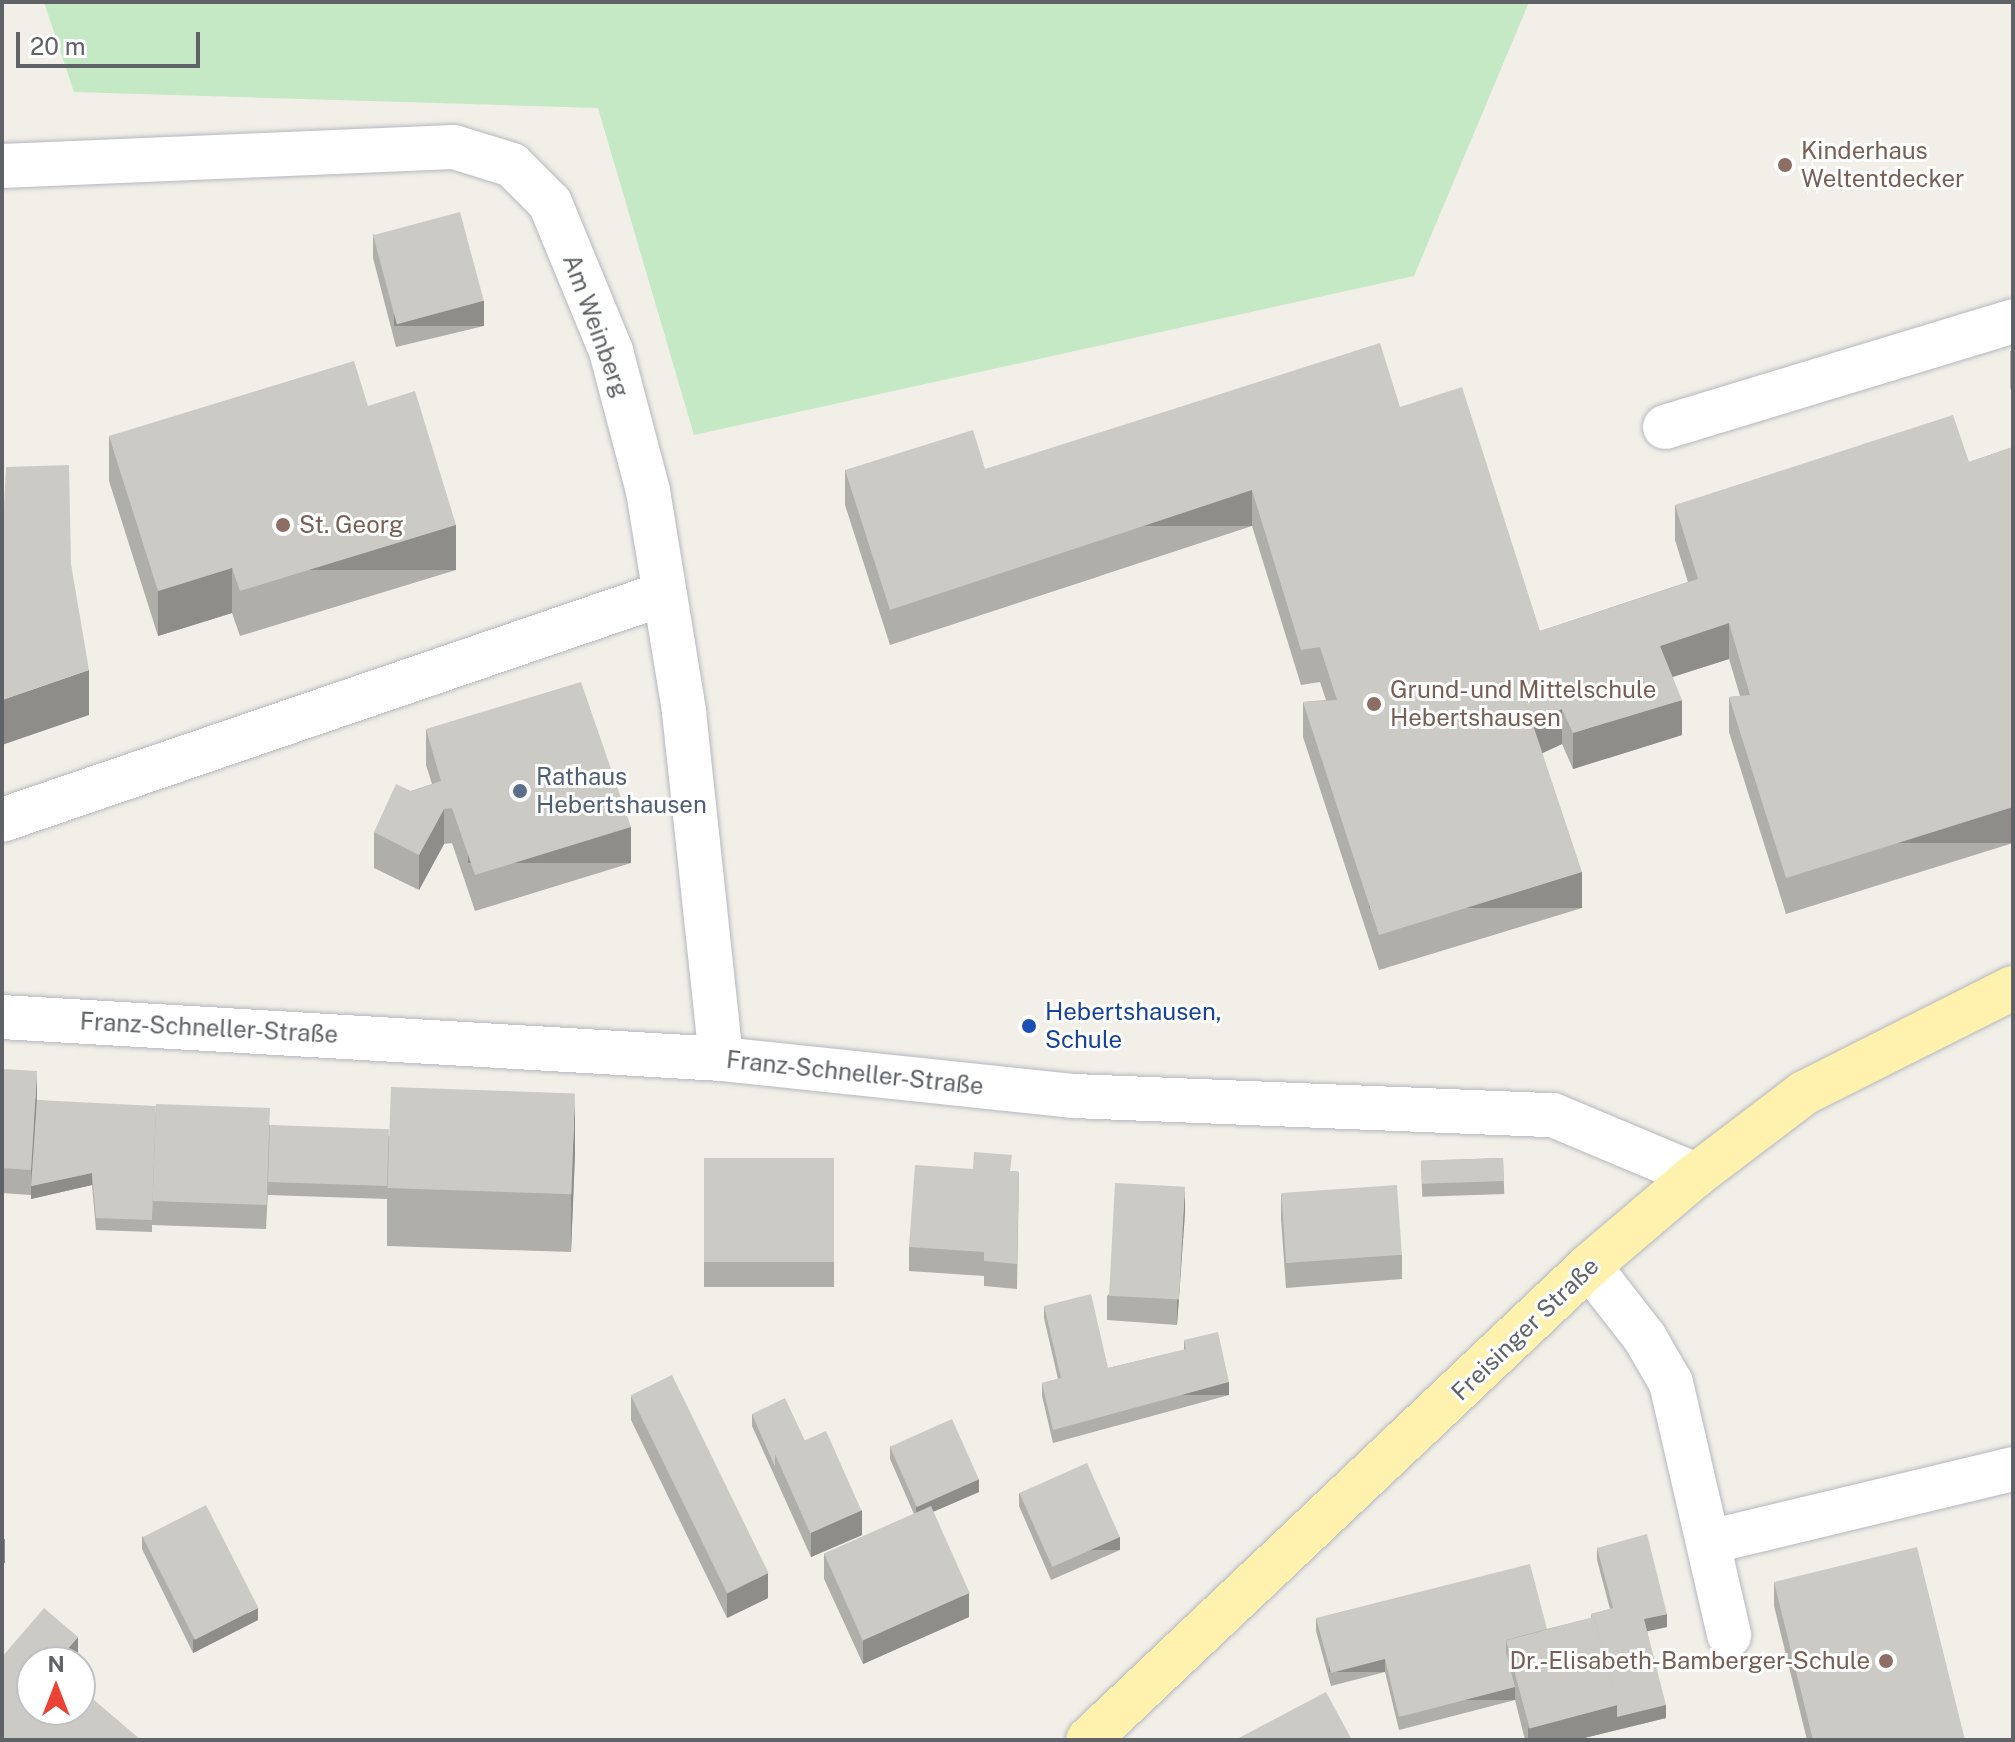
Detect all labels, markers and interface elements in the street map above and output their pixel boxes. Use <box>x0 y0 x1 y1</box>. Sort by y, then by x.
scale bar <box>20 16 204 66</box>
text: 20 m <box>30 32 86 60</box>
place label: Kinderhaus Weltentdecker <box>1801 137 1964 193</box>
marker: Kinderhaus Weltentdecker <box>1776 156 1794 174</box>
street label: Am Weinberg <box>557 250 635 402</box>
place label: St. Georg <box>299 511 404 539</box>
marker: St. Georg <box>274 516 292 534</box>
place label: Grund- und Mittelschule Hebertshausen <box>1390 676 1660 732</box>
marker: Grund- und Mittelschule Hebertshausen <box>1365 695 1383 713</box>
place label: Rathaus Hebertshausen <box>536 763 707 819</box>
marker: Rathaus Hebertshausen <box>511 782 529 800</box>
place label: Hebertshausen, Schule <box>1045 998 1222 1054</box>
street label: Franz-Schneller-Straße <box>79 1007 339 1049</box>
marker: Hebertshausen, Schule <box>1020 1017 1038 1035</box>
street label: Franz-Schneller-Straße <box>725 1045 985 1101</box>
street label: Freisinger Straße <box>1445 1251 1605 1407</box>
north arrow <box>16 1646 96 1726</box>
place label: Dr.-Elisabeth-Bamberger-Schule <box>1509 1647 1870 1675</box>
text: N <box>47 1651 65 1677</box>
marker: Dr.-Elisabeth-Bamberger-Schule <box>1877 1652 1895 1670</box>

